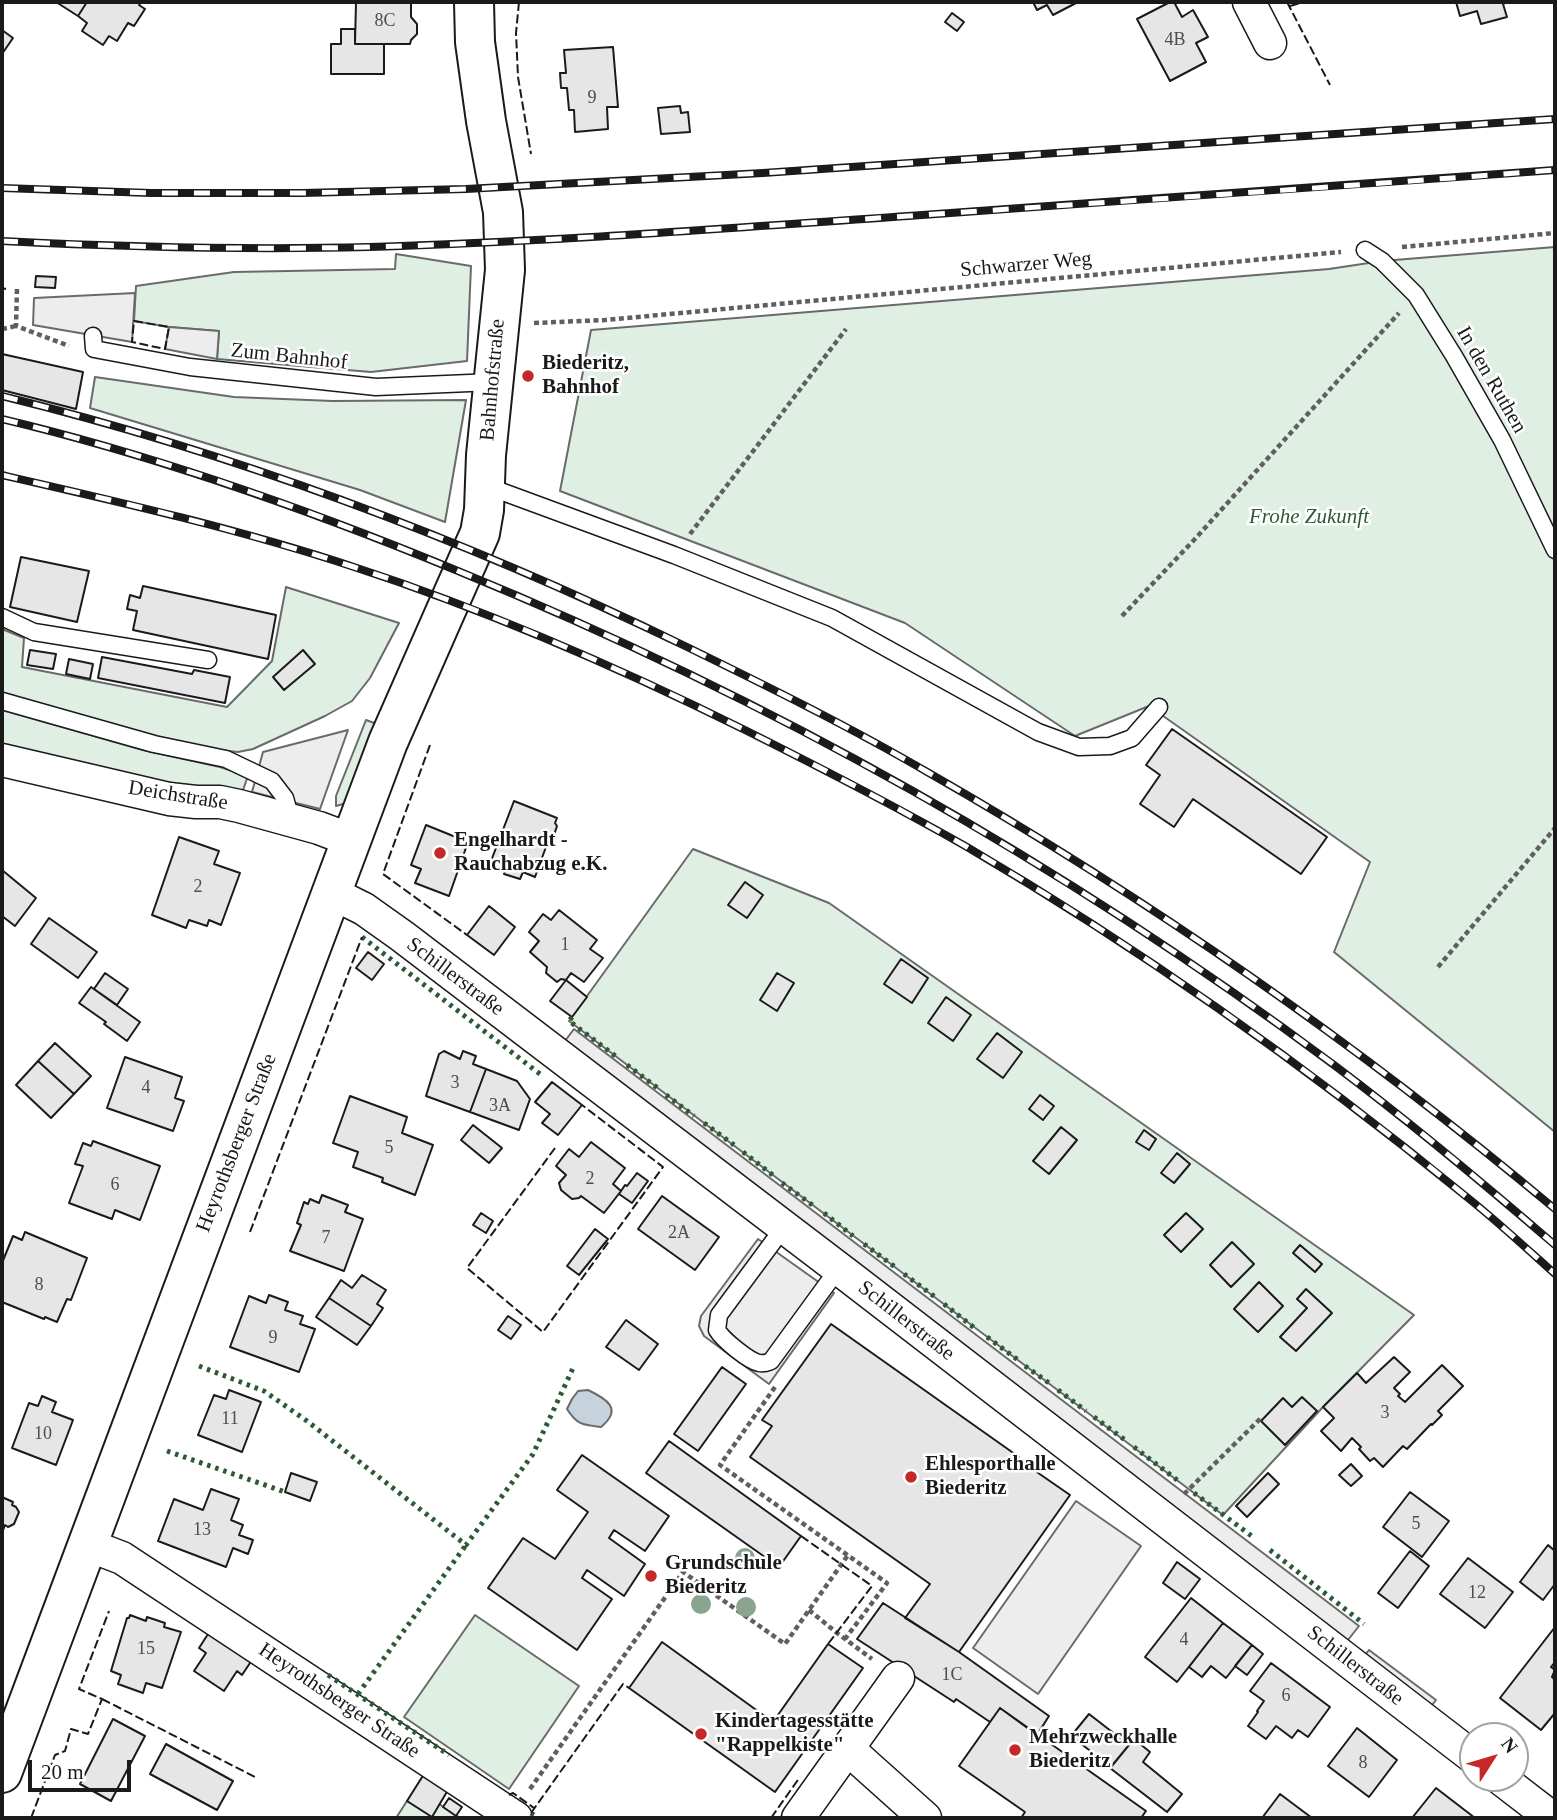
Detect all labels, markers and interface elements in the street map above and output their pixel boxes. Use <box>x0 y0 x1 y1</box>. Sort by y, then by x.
house number: 8C <box>374 10 396 32</box>
house number: 4B <box>1164 29 1186 51</box>
house number: 9 <box>588 87 596 109</box>
street label: Schwarzer Weg <box>959 247 1093 283</box>
street label: Bahnhofstraße <box>475 318 511 442</box>
street label: In den Ruthen <box>1450 322 1532 438</box>
street label: Zum Bahnhof <box>229 338 349 376</box>
place label: Biederitz, Bahnhof <box>542 351 629 401</box>
marker: Biederitz, Bahnhof <box>520 368 536 384</box>
park label: Frohe Zukunft <box>1249 504 1369 530</box>
street label: Deichstraße <box>127 776 229 816</box>
place label: Engelhardt - Rauchabzug e.K. <box>454 828 607 878</box>
marker: Engelhardt - Rauchabzug e.K. <box>432 845 448 861</box>
house number: 2 <box>194 876 202 898</box>
street label: Schillerstraße <box>401 932 509 1022</box>
house number: 1 <box>560 934 569 956</box>
street label: Heyrothsberger Straße <box>191 1050 283 1236</box>
house number: 3 <box>450 1072 460 1094</box>
house number: 4 <box>142 1077 150 1099</box>
house number: 3A <box>489 1095 511 1117</box>
house number: 5 <box>384 1137 394 1159</box>
house number: 2 <box>586 1168 594 1190</box>
house number: 6 <box>110 1174 119 1196</box>
house number: 2A <box>668 1222 690 1244</box>
house number: 7 <box>321 1227 330 1249</box>
house number: 8 <box>34 1274 44 1296</box>
street label: Schillerstraße <box>853 1276 959 1366</box>
house number: 9 <box>268 1327 278 1349</box>
house number: 3 <box>1380 1402 1390 1424</box>
house number: 11 <box>221 1408 239 1430</box>
house number: 10 <box>34 1423 52 1445</box>
place label: Ehlesporthalle Biederitz <box>925 1452 1056 1502</box>
marker: Ehlesporthalle Biederitz <box>903 1469 919 1485</box>
house number: 5 <box>1412 1513 1420 1535</box>
house number: 13 <box>193 1519 211 1541</box>
place label: Grundschule Biederitz <box>665 1551 782 1601</box>
marker: Grundschule Biederitz <box>643 1568 659 1584</box>
house number: 12 <box>1468 1582 1486 1604</box>
street label: Schillerstraße <box>1302 1621 1408 1711</box>
house number: 4 <box>1180 1629 1188 1651</box>
house number: 15 <box>137 1638 155 1660</box>
street label: Heyrothsberger Straße <box>254 1638 424 1764</box>
house number: 1C <box>941 1664 963 1686</box>
house number: 6 <box>1282 1685 1290 1707</box>
place label: Kindertagesstätte "Rappelkiste" <box>715 1709 874 1759</box>
north arrow <box>1459 1722 1529 1792</box>
place label: Mehrzweckhalle Biederitz <box>1029 1725 1177 1775</box>
marker: Kindertagesstätte "Rappelkiste" <box>693 1726 709 1742</box>
text: N <box>1497 1733 1522 1757</box>
marker: Mehrzweckhalle Biederitz <box>1007 1742 1023 1758</box>
scale bar <box>32 1746 135 1790</box>
house number: 8 <box>1358 1752 1368 1774</box>
text: 20 m <box>41 1760 84 1784</box>

